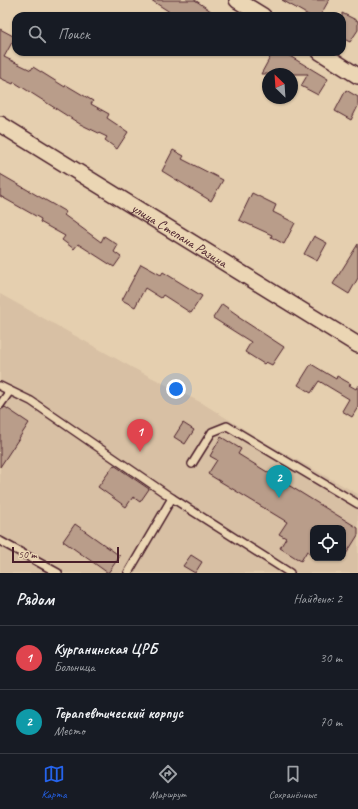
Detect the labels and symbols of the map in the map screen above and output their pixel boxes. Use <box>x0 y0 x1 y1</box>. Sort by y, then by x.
north arrow <box>262 68 298 104</box>
street label: улица Степана Разина <box>128 199 231 272</box>
your location <box>166 379 186 399</box>
pin: 1 <box>127 419 153 452</box>
pin: 2 <box>266 465 292 498</box>
scale bar <box>12 545 119 564</box>

